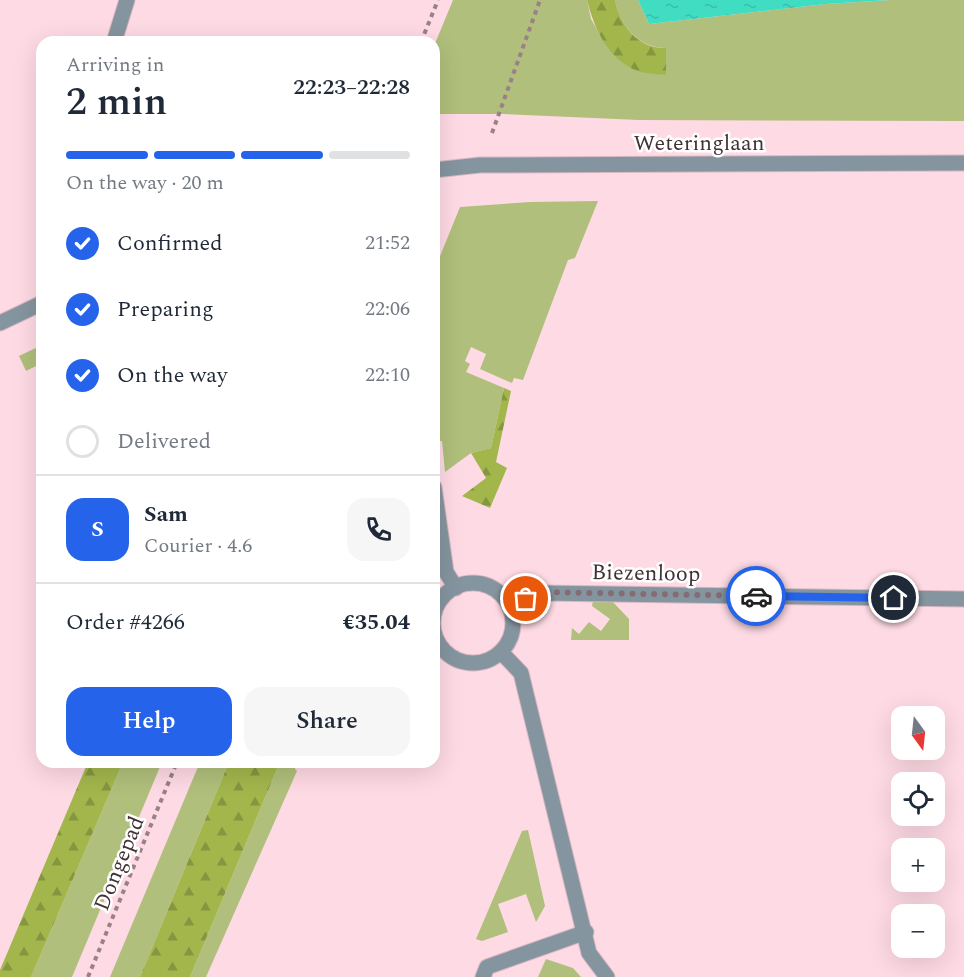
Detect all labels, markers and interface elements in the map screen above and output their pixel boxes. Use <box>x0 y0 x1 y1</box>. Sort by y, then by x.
text: Arriving in <box>66 50 164 80</box>
text: 22:23–22:28 <box>293 71 410 104</box>
text: 2 min <box>66 73 167 132</box>
street label: Weteringlaan <box>633 127 765 160</box>
text: On the way · 20 m <box>66 168 224 198</box>
icon: check <box>66 227 99 260</box>
text: Confirmed <box>117 227 223 260</box>
text: 21:52 <box>365 228 410 258</box>
icon: check <box>66 293 99 326</box>
text: Preparing <box>117 293 214 326</box>
text: 22:06 <box>365 294 410 324</box>
icon: check <box>66 359 99 392</box>
text: On the way <box>117 359 228 392</box>
text: 22:10 <box>365 360 410 390</box>
text: Delivered <box>117 425 211 458</box>
text: Sam <box>144 498 188 531</box>
button: phone <box>347 498 410 561</box>
text: S <box>91 513 104 546</box>
text: Courier · 4.6 <box>144 531 252 561</box>
street label: Biezenloop <box>591 556 701 591</box>
courier <box>726 566 786 626</box>
pin <box>868 572 919 623</box>
pin <box>500 573 551 624</box>
icon: car <box>740 580 773 613</box>
icon: home <box>877 581 910 614</box>
icon: bag <box>509 582 542 615</box>
text: Order #4266 <box>66 606 185 639</box>
text: €35.04 <box>342 606 410 639</box>
button: Help <box>66 687 232 756</box>
button: Share <box>244 687 410 756</box>
north arrow <box>891 706 945 760</box>
map controls <box>891 706 945 958</box>
button: locate <box>891 772 945 826</box>
street label: Dongepad <box>85 811 153 916</box>
button: + <box>891 838 945 892</box>
button: − <box>891 904 945 958</box>

